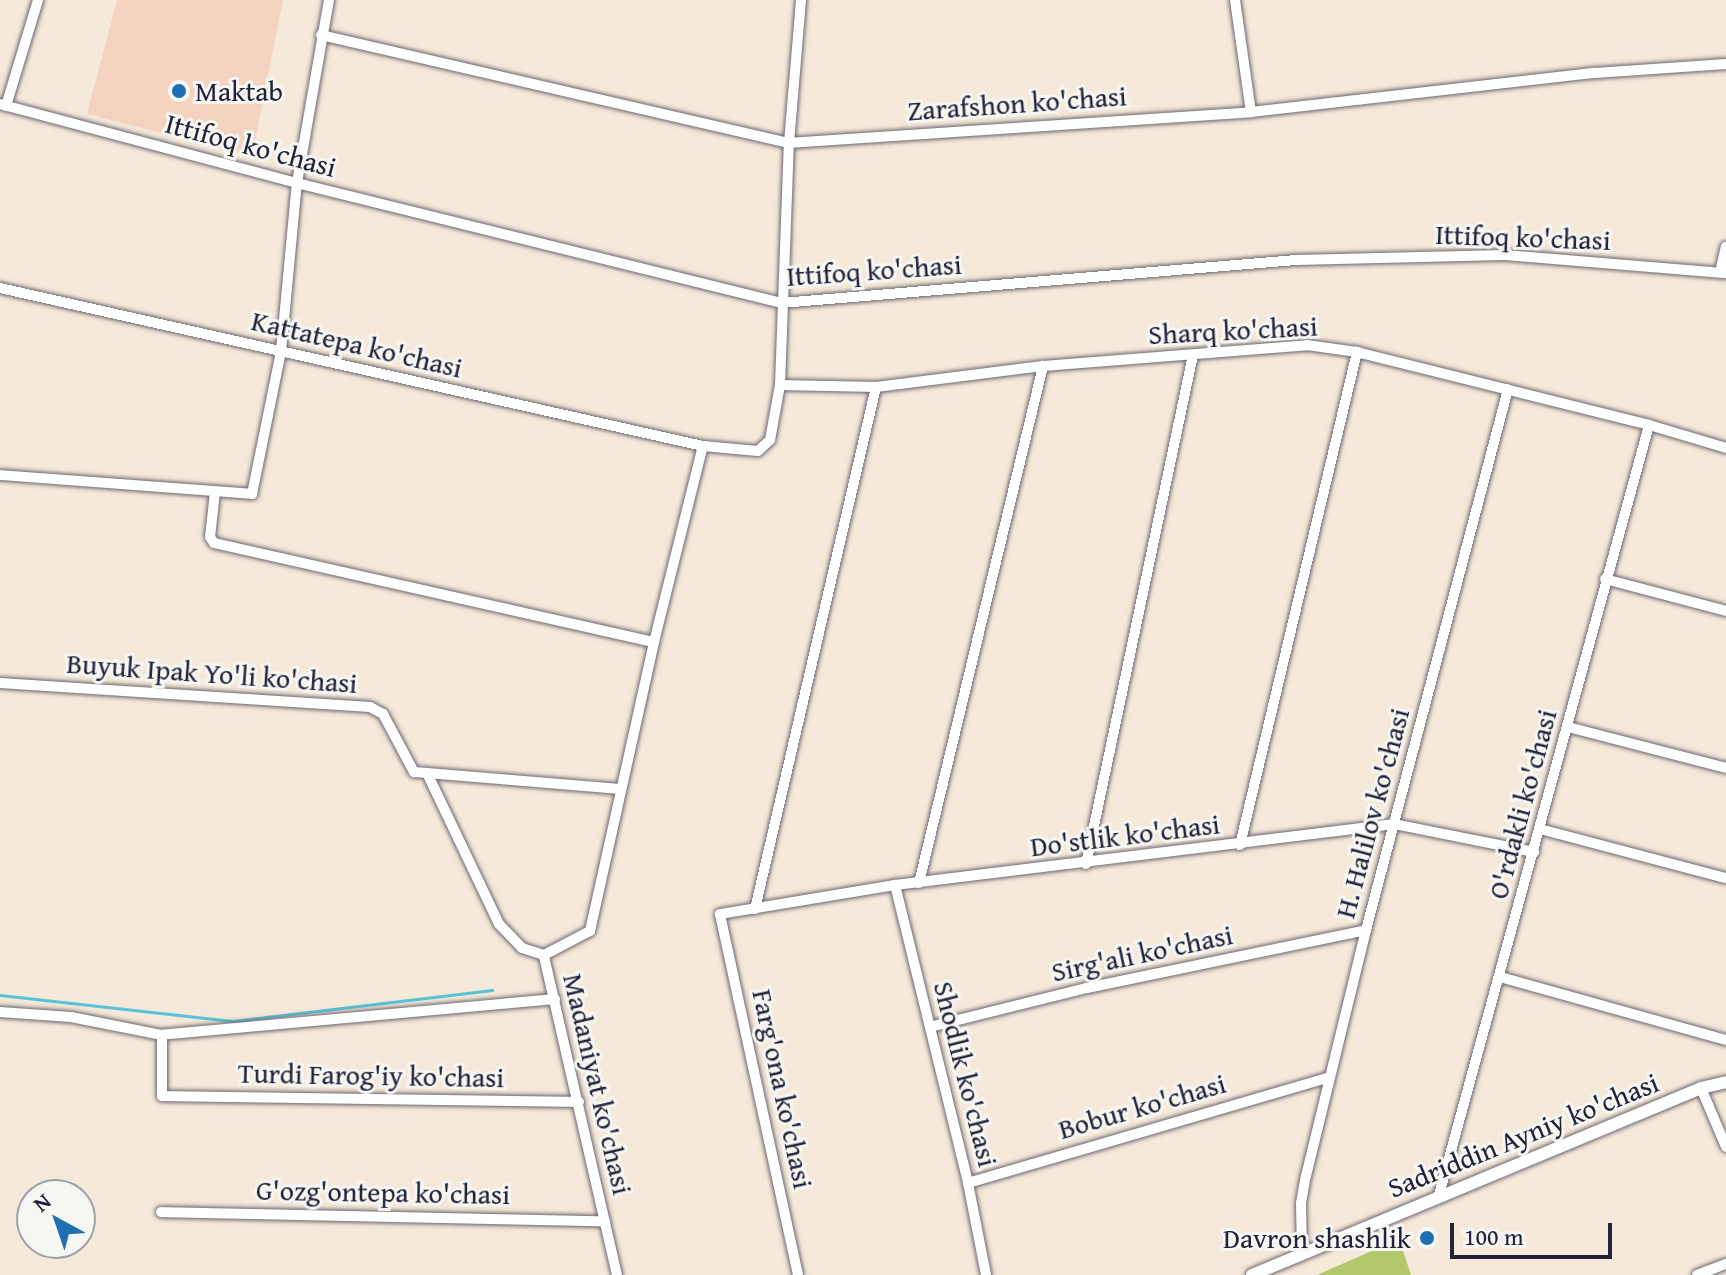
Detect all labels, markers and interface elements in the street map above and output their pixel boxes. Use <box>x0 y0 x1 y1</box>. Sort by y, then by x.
place label: Maktab <box>195 74 283 108</box>
street label: Zarafshon ko'chasi <box>906 79 1128 127</box>
marker: Maktab <box>170 82 188 100</box>
street label: Ittifoq ko'chasi <box>162 106 340 184</box>
street label: Ittifoq ko'chasi <box>1435 217 1611 257</box>
street label: Ittifoq ko'chasi <box>785 247 963 293</box>
street label: Kattatepa ko'chasi <box>248 303 466 385</box>
street label: Sharq ko'chasi <box>1147 309 1319 351</box>
street label: Buyuk Ipak Yo'li ko'chasi <box>65 646 359 700</box>
street label: H. Halilov ko'chasi <box>1328 704 1416 922</box>
street label: O'rdakli ko'chasi <box>1481 706 1563 902</box>
street label: Do'stlik ko'chasi <box>1028 807 1222 863</box>
street label: Sirg'ali ko'chasi <box>1048 917 1236 989</box>
street label: Madaniyat ko'chasi <box>556 970 640 1198</box>
street label: Shodlik ko'chasi <box>927 978 1005 1170</box>
street label: Farg'ona ko'chasi <box>745 986 821 1192</box>
street label: Turdi Farog'iy ko'chasi <box>237 1056 505 1094</box>
street label: Sadriddin Ayniy ko'chasi <box>1383 1065 1663 1205</box>
street label: Bobur ko'chasi <box>1054 1066 1230 1146</box>
street label: G'ozg'ontepa ko'chasi <box>256 1173 510 1211</box>
north arrow <box>16 1179 96 1259</box>
text: N <box>26 1185 58 1219</box>
scale bar <box>1454 1207 1616 1257</box>
text: 100 m <box>1464 1219 1524 1254</box>
place label: Davron shashlik <box>1223 1221 1411 1255</box>
marker: Davron shashlik <box>1418 1229 1436 1247</box>

